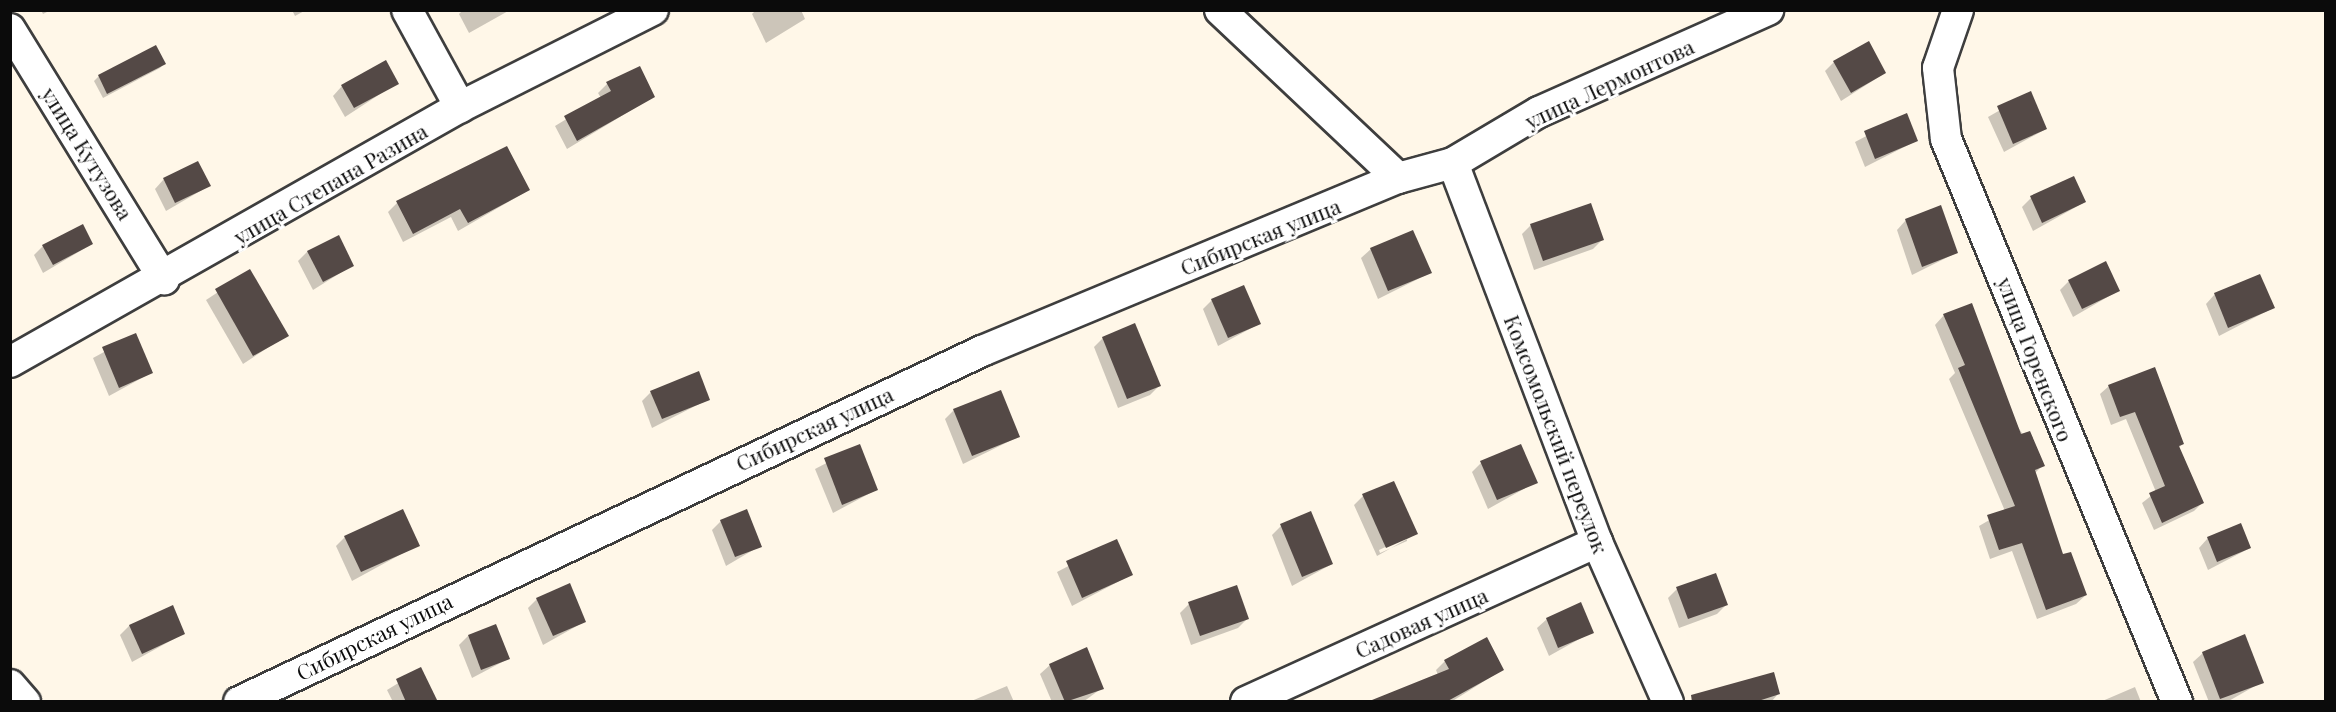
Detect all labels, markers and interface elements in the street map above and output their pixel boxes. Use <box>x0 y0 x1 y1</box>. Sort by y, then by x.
street label: улица Лермонтова <box>1521 33 1697 133</box>
street label: улица Кутузова <box>37 82 139 224</box>
street label: улица Степана Разина <box>229 117 431 249</box>
street label: Сибирская улица <box>1176 192 1344 280</box>
street label: улица Горенского <box>1993 273 2079 445</box>
street label: Комсомольский переулок <box>1500 311 1614 557</box>
street label: Сибирская улица <box>731 381 897 475</box>
street label: Садовая улица <box>1351 581 1491 663</box>
street label: Сибирская улица <box>292 587 456 685</box>

